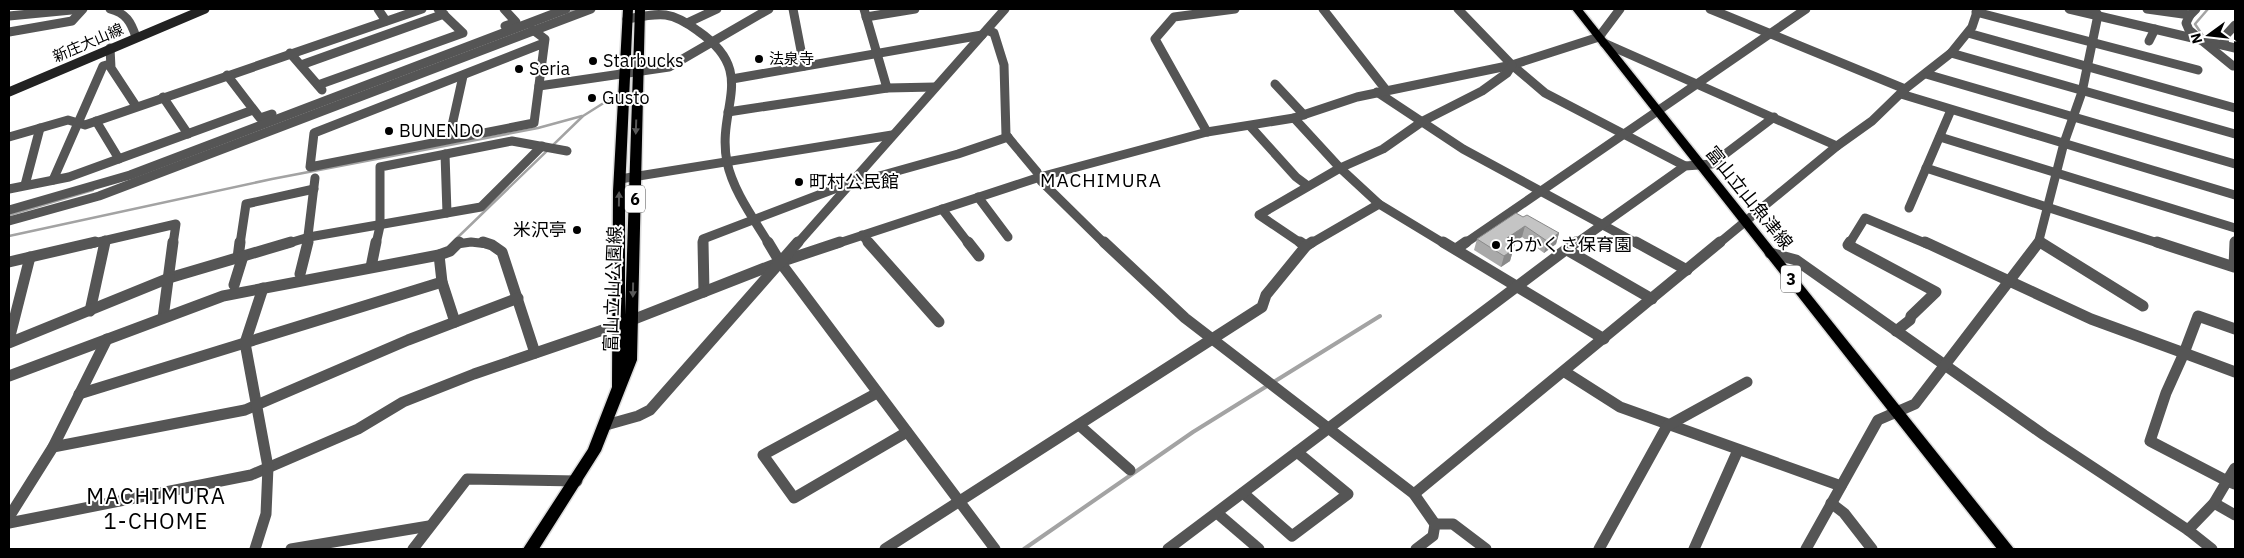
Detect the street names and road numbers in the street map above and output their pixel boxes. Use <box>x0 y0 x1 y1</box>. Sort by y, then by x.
street label: 新庄大山線 <box>50 19 126 66</box>
street label: 富山立山魚津線 <box>1701 141 1798 254</box>
road number: 6 <box>625 185 645 212</box>
street label: 富山立山公園線 <box>599 226 626 352</box>
road number: 3 <box>1781 266 1801 292</box>

